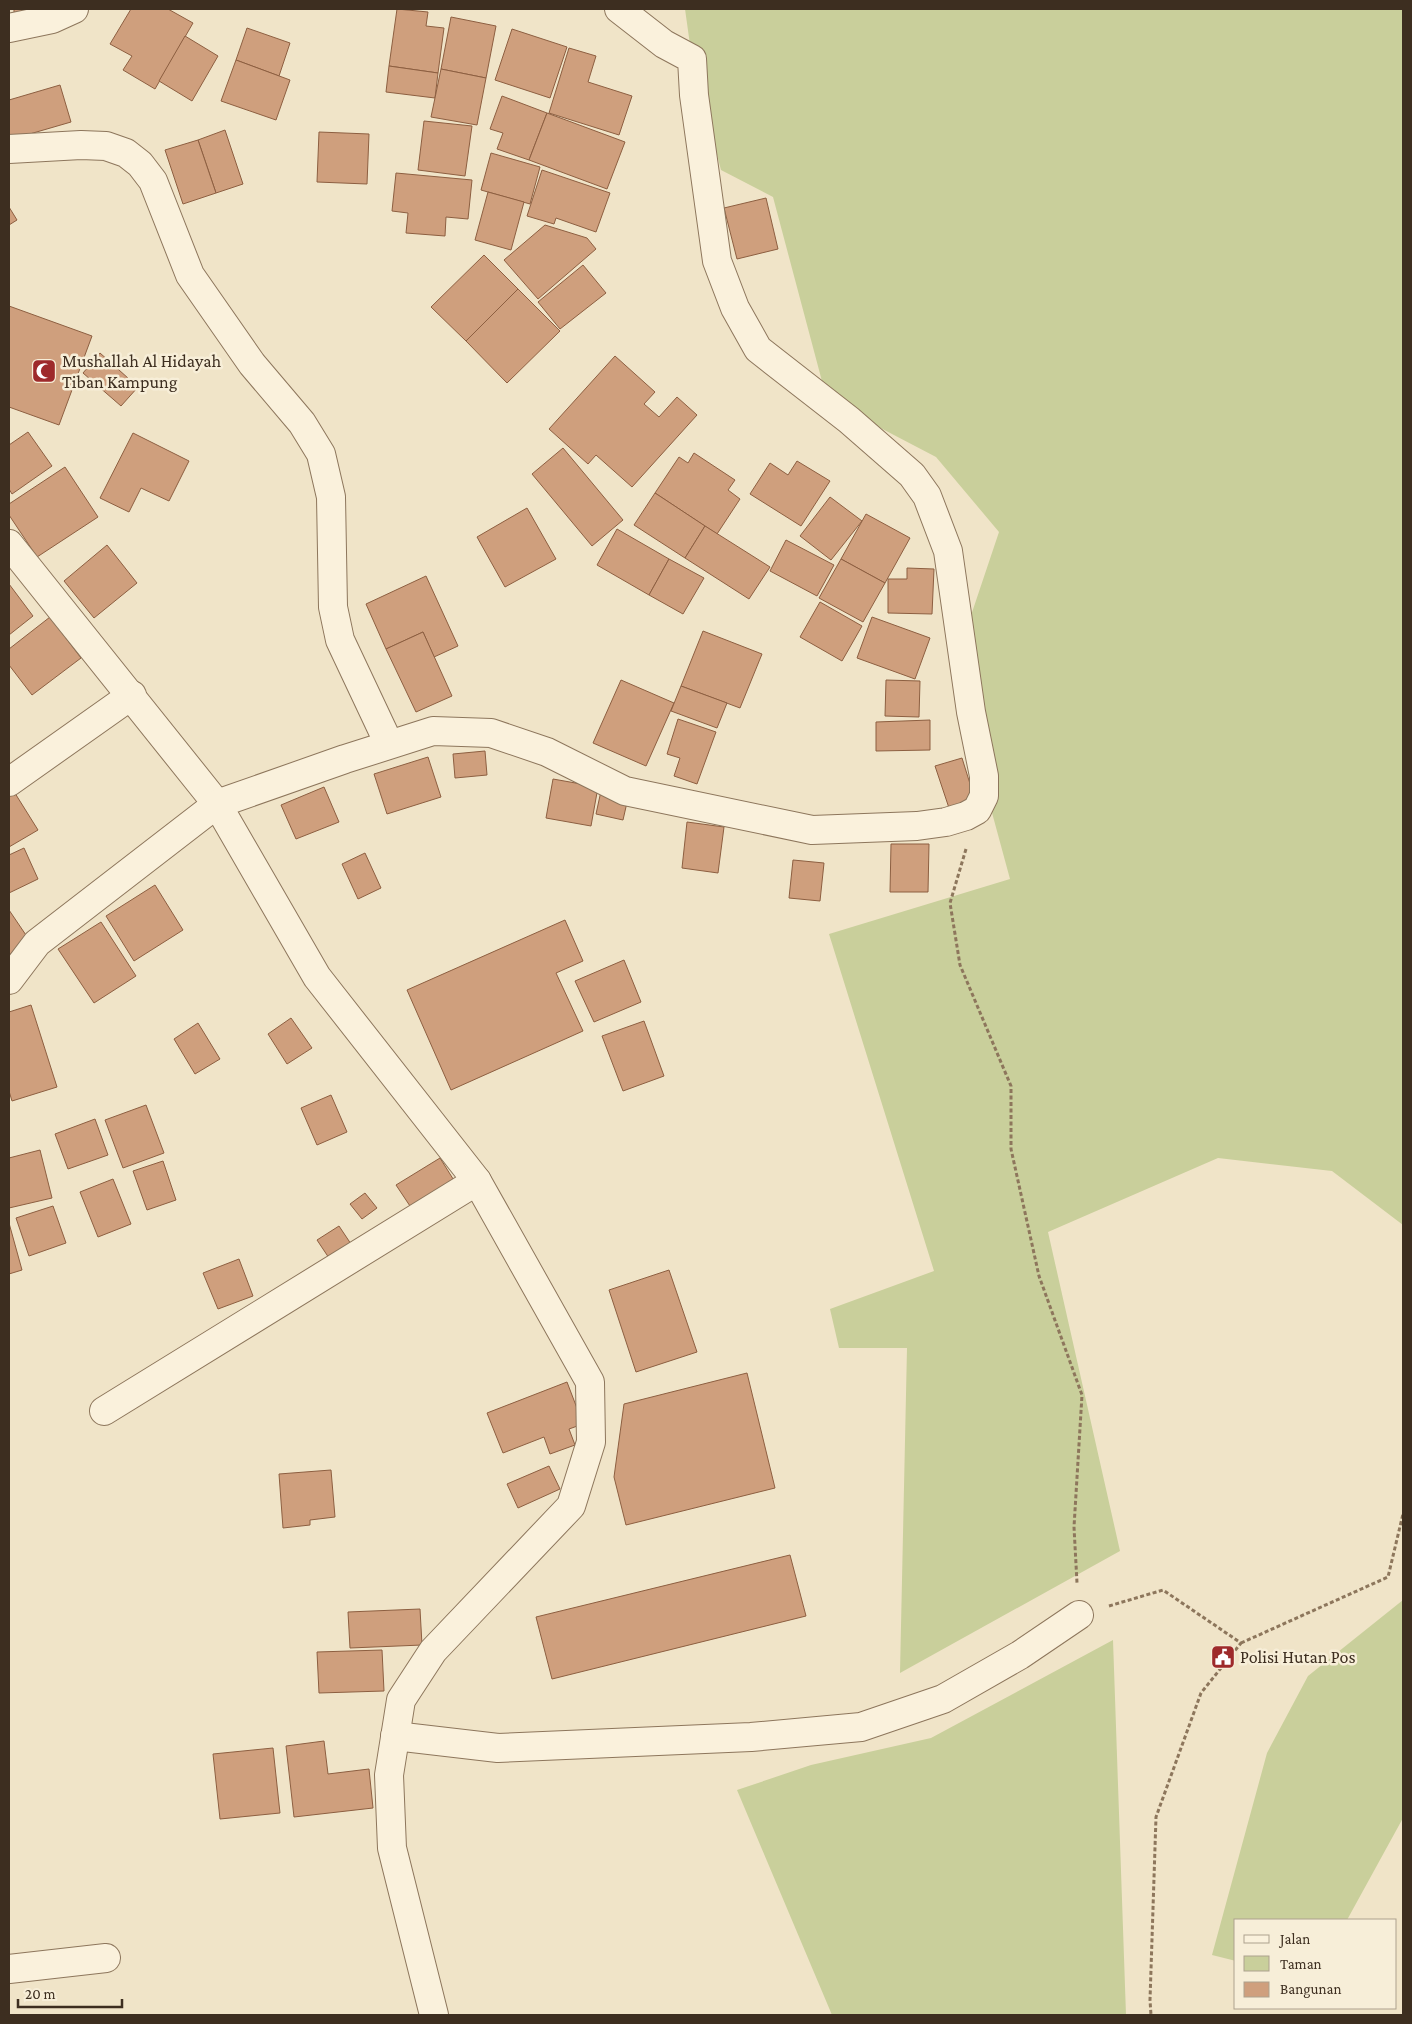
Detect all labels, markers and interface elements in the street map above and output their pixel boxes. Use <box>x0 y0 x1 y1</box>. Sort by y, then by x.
place label: Mushallah Al Hidayah Tiban Kampung <box>62 351 221 392</box>
mosque icon: Mushallah Al Hidayah Tiban Kampung <box>31 358 57 384</box>
public building icon: Polisi Hutan Pos <box>1210 1644 1236 1670</box>
place label: Polisi Hutan Pos <box>1240 1647 1356 1667</box>
legend <box>1234 1919 1397 2009</box>
text: Jalan <box>1278 1931 1310 1948</box>
text: Taman <box>1280 1956 1322 1972</box>
scale bar <box>18 1976 121 2008</box>
text: Bangunan <box>1280 1981 1341 1998</box>
text: 20 m <box>25 1986 56 2002</box>

